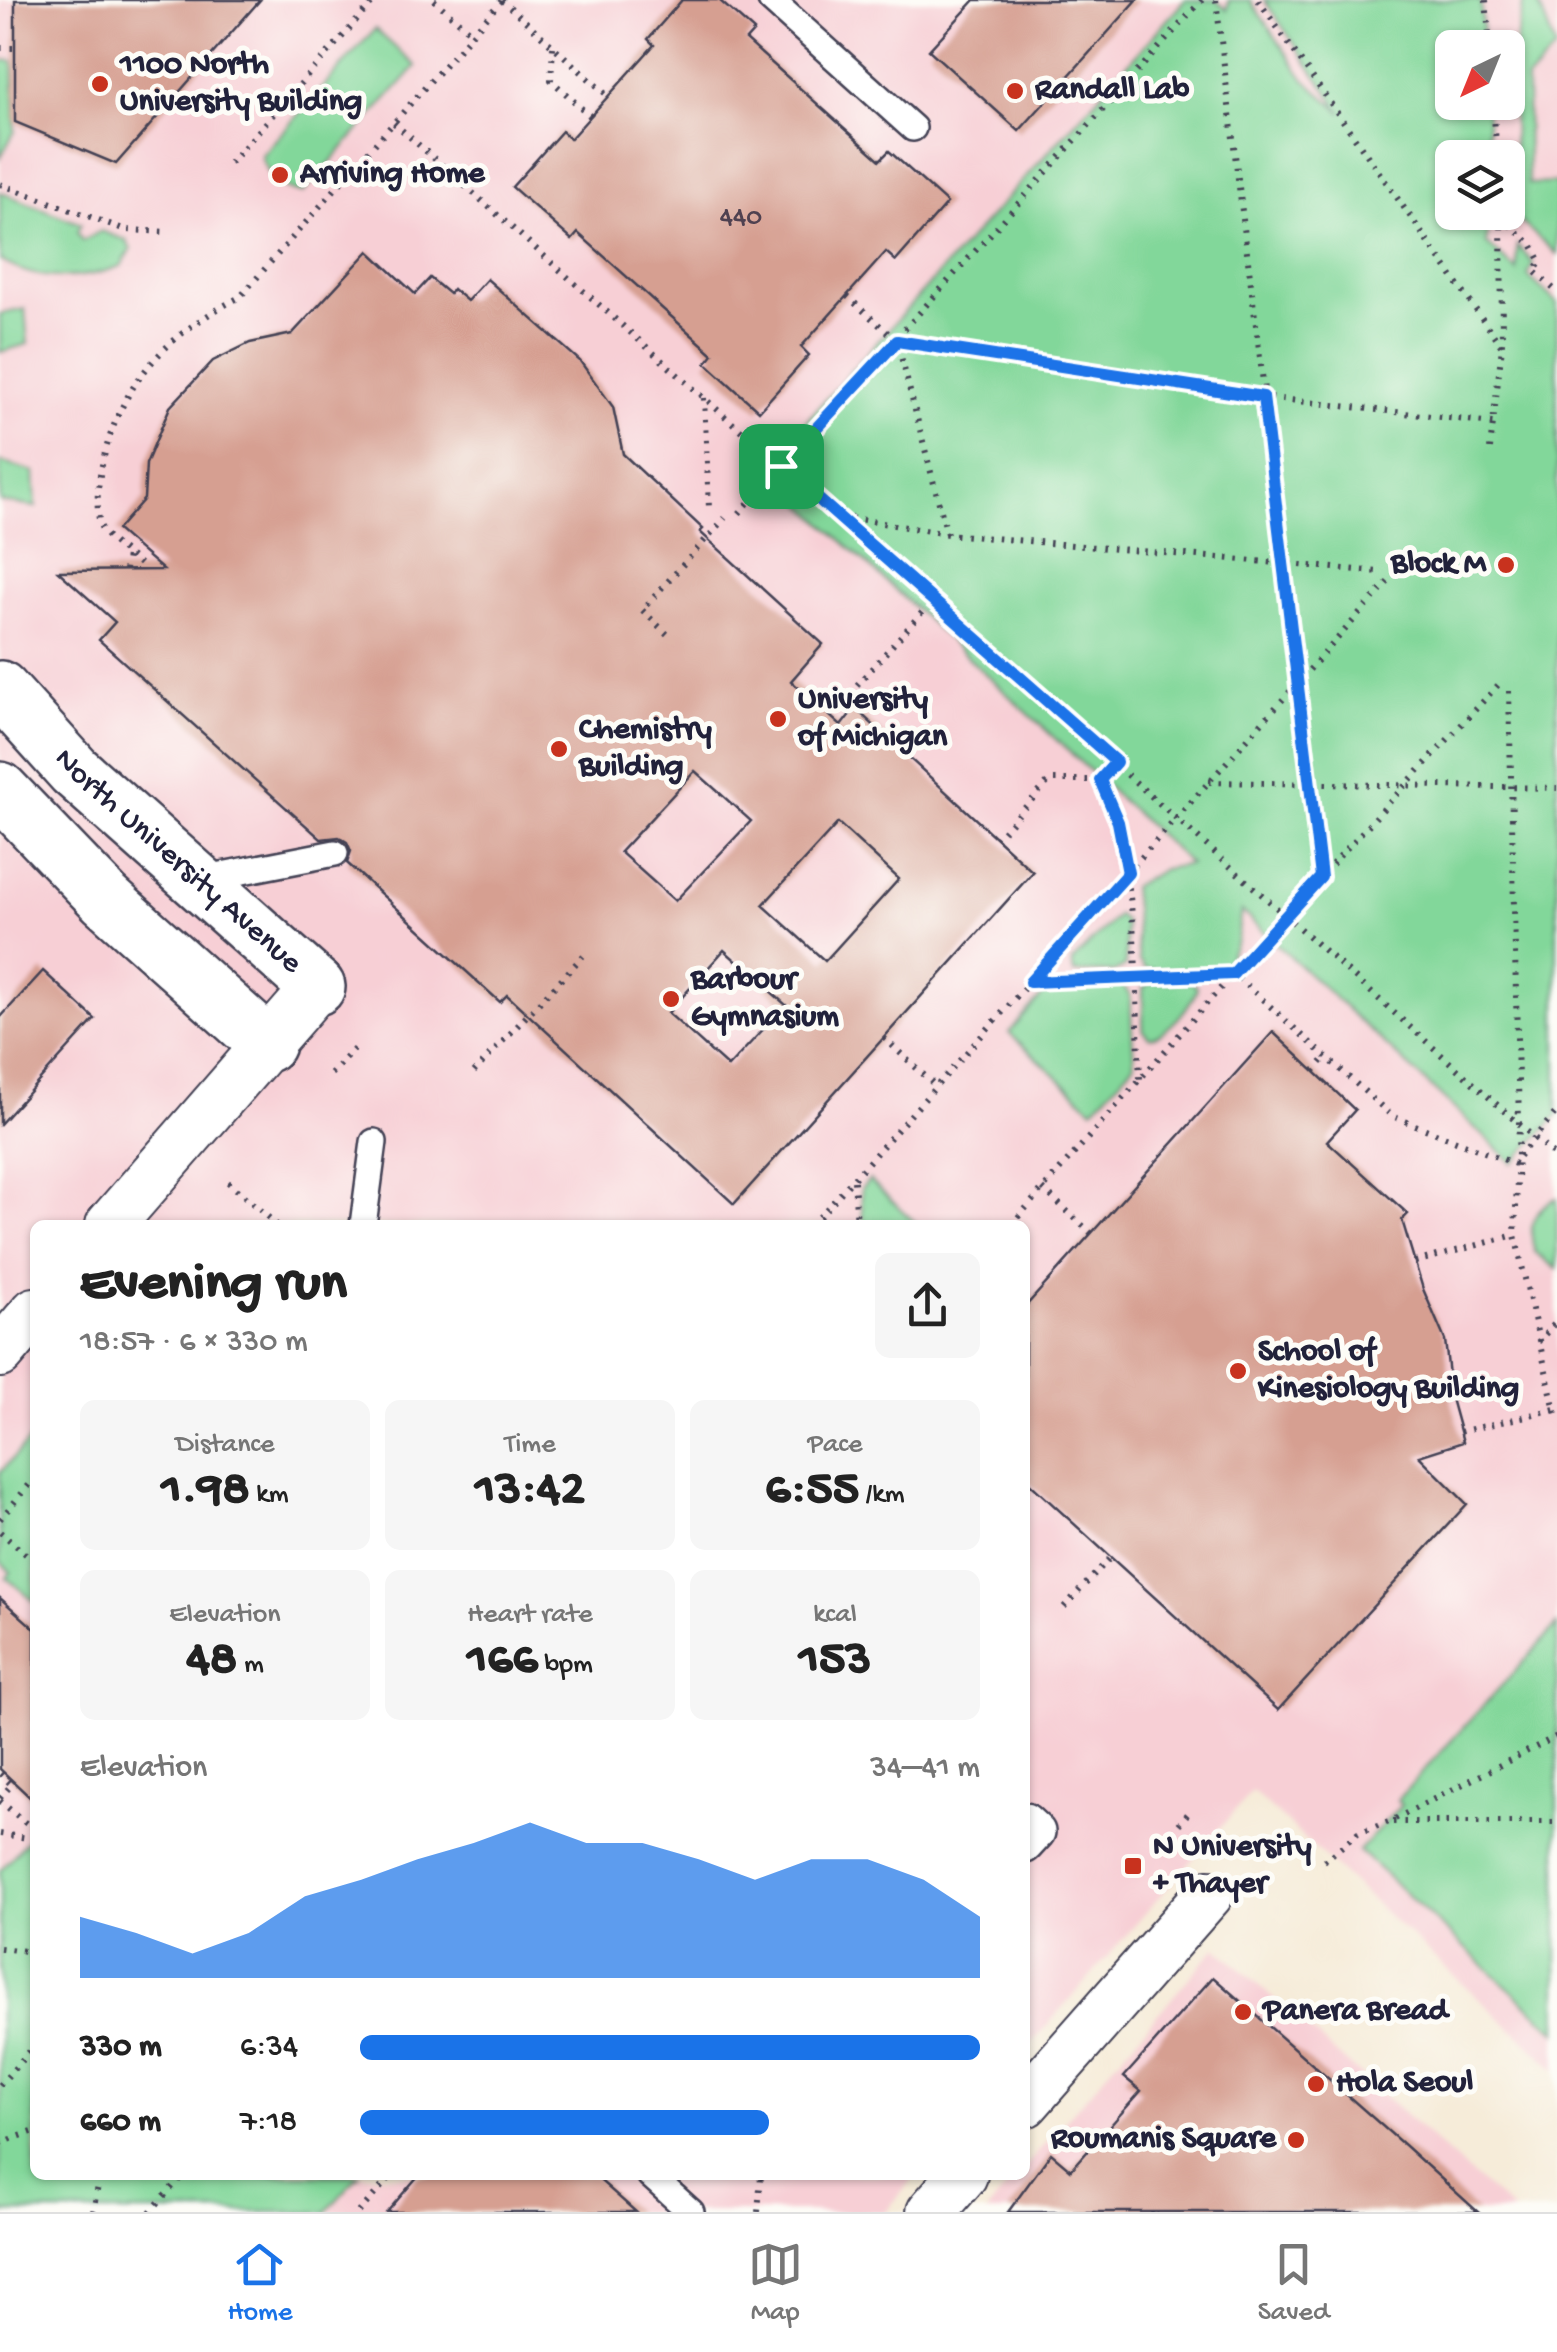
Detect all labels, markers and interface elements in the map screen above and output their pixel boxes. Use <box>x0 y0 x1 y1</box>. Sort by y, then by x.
north arrow <box>1435 30 1525 120</box>
map controls <box>1435 30 1525 230</box>
place label: 1100 North University Building <box>119 47 362 122</box>
place label: Randall Lab <box>1034 72 1189 110</box>
marker: 1100 North University Building <box>89 73 111 95</box>
marker: Randall Lab <box>1004 80 1026 102</box>
button: layers <box>1435 140 1525 230</box>
place label: Arriving Home <box>299 156 486 194</box>
marker: Arriving Home <box>269 164 291 186</box>
house number: 440 <box>720 202 762 235</box>
pin <box>739 424 824 509</box>
icon: arrive <box>754 439 809 494</box>
place label: Block M <box>1390 546 1487 584</box>
marker: Block M <box>1495 554 1517 576</box>
place label: University of Michigan <box>797 682 948 757</box>
marker: University of Michigan <box>767 708 789 730</box>
place label: Chemistry Building <box>578 712 712 787</box>
marker: Chemistry Building <box>548 738 570 760</box>
street label: North University Avenue <box>45 741 310 983</box>
place label: Barbour Gymnasium <box>690 962 839 1037</box>
marker: Barbour Gymnasium <box>660 988 682 1010</box>
button: share <box>875 1253 980 1358</box>
text: Evening run <box>80 1254 347 1318</box>
text: 18:57 · 6 × 330 m <box>80 1324 308 1362</box>
place label: School of Kinesiology Building <box>1257 1334 1519 1409</box>
marker: School of Kinesiology Building <box>1227 1360 1249 1382</box>
text: Distance <box>176 1429 274 1462</box>
text: Time <box>504 1429 556 1462</box>
text: Pace <box>808 1429 862 1462</box>
text: 1.98 <box>161 1462 250 1521</box>
text: 13:42 <box>475 1462 585 1521</box>
text: 6:55 <box>765 1462 859 1521</box>
text: km <box>250 1479 289 1512</box>
text: /km <box>859 1479 905 1512</box>
text: Elevation <box>169 1599 281 1632</box>
text: Heart rate <box>467 1599 593 1632</box>
text: kcal <box>813 1599 857 1632</box>
text: 48 <box>186 1632 237 1691</box>
text: 166 <box>467 1632 538 1691</box>
text: 153 <box>799 1632 871 1691</box>
text: m <box>237 1649 264 1682</box>
text: bpm <box>538 1649 593 1682</box>
text: Elevation <box>80 1750 207 1788</box>
text: 34–41 m <box>870 1750 980 1788</box>
place label: N University + Thayer <box>1152 1829 1312 1904</box>
marker: N University + Thayer <box>1122 1855 1144 1877</box>
place label: Panera Bread <box>1261 1993 1451 2031</box>
marker: Panera Bread <box>1232 2001 1254 2023</box>
text: 330 m <box>80 2029 162 2067</box>
text: 6:34 <box>240 2029 298 2067</box>
place label: Hola Seoul <box>1336 2065 1473 2103</box>
marker: Hola Seoul <box>1305 2073 1327 2095</box>
text: 660 m <box>80 2104 161 2142</box>
text: 7:18 <box>240 2104 297 2142</box>
place label: Roumanis Square <box>1050 2121 1277 2159</box>
marker: Roumanis Square <box>1285 2129 1307 2151</box>
tab: Home <box>228 2237 292 2330</box>
tab: Map <box>748 2237 803 2330</box>
tab: Saved <box>1258 2237 1329 2330</box>

